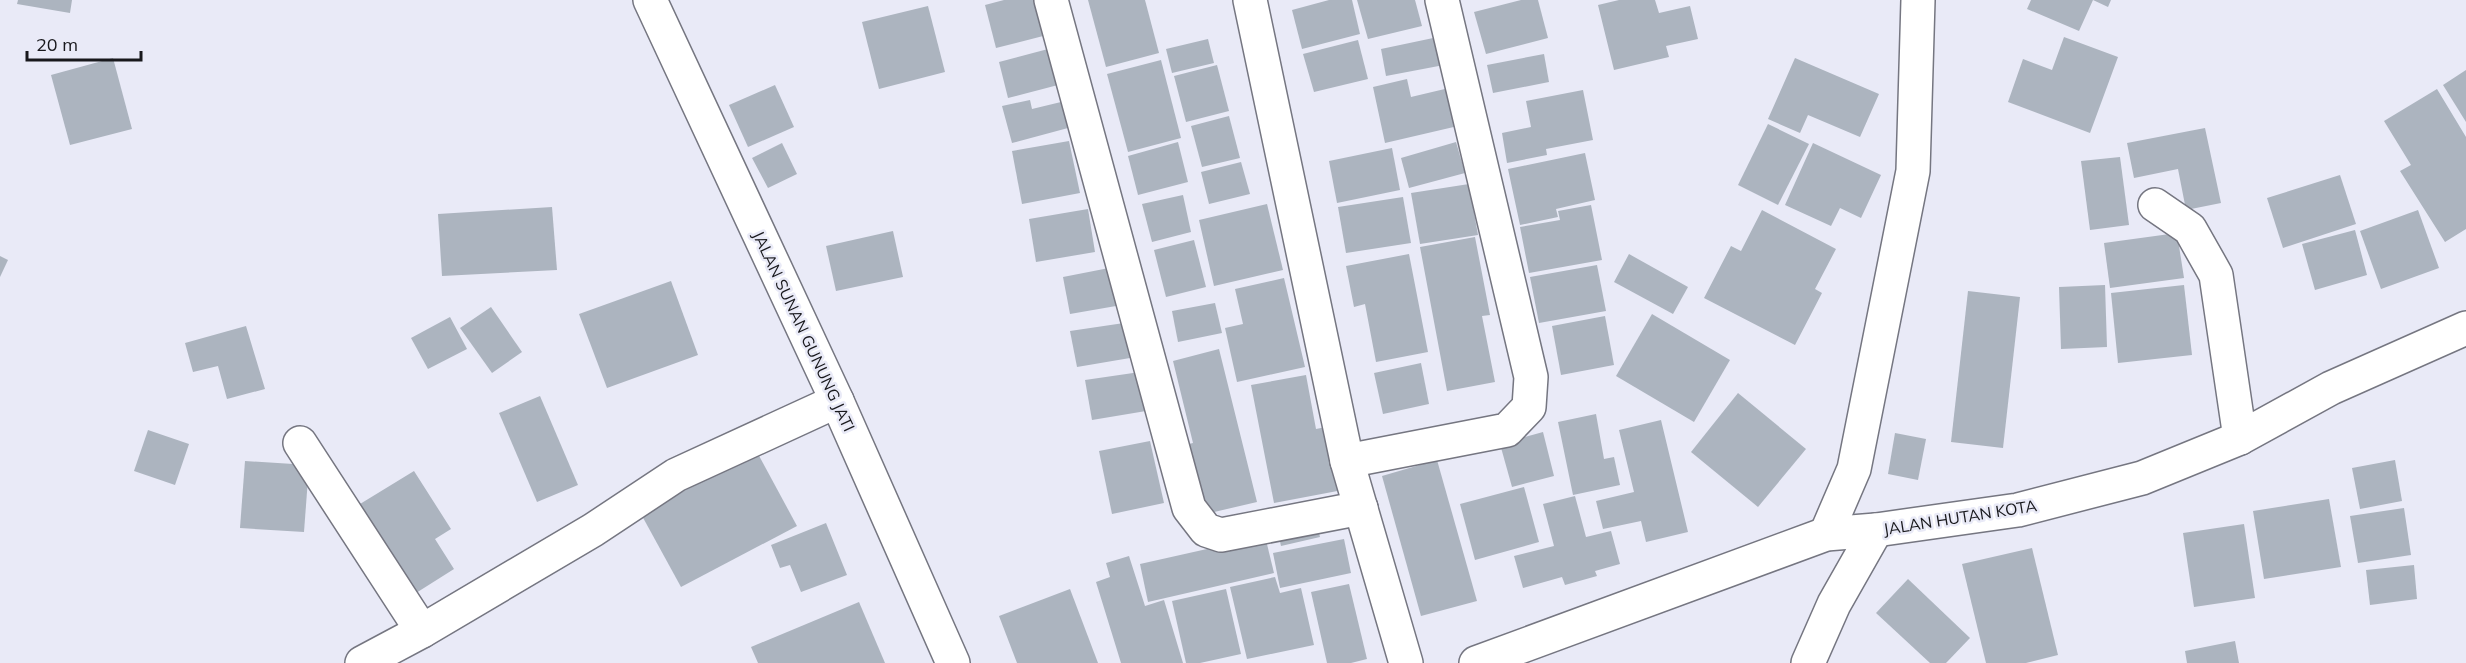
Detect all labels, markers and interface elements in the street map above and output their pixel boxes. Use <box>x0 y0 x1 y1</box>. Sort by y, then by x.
scale bar <box>27 24 141 62</box>
text: 20 m <box>36 33 78 56</box>
street label: JALAN SUNAN GUNUNG JATI <box>749 227 859 435</box>
street label: JALAN HUTAN KOTA <box>1882 495 2038 539</box>

